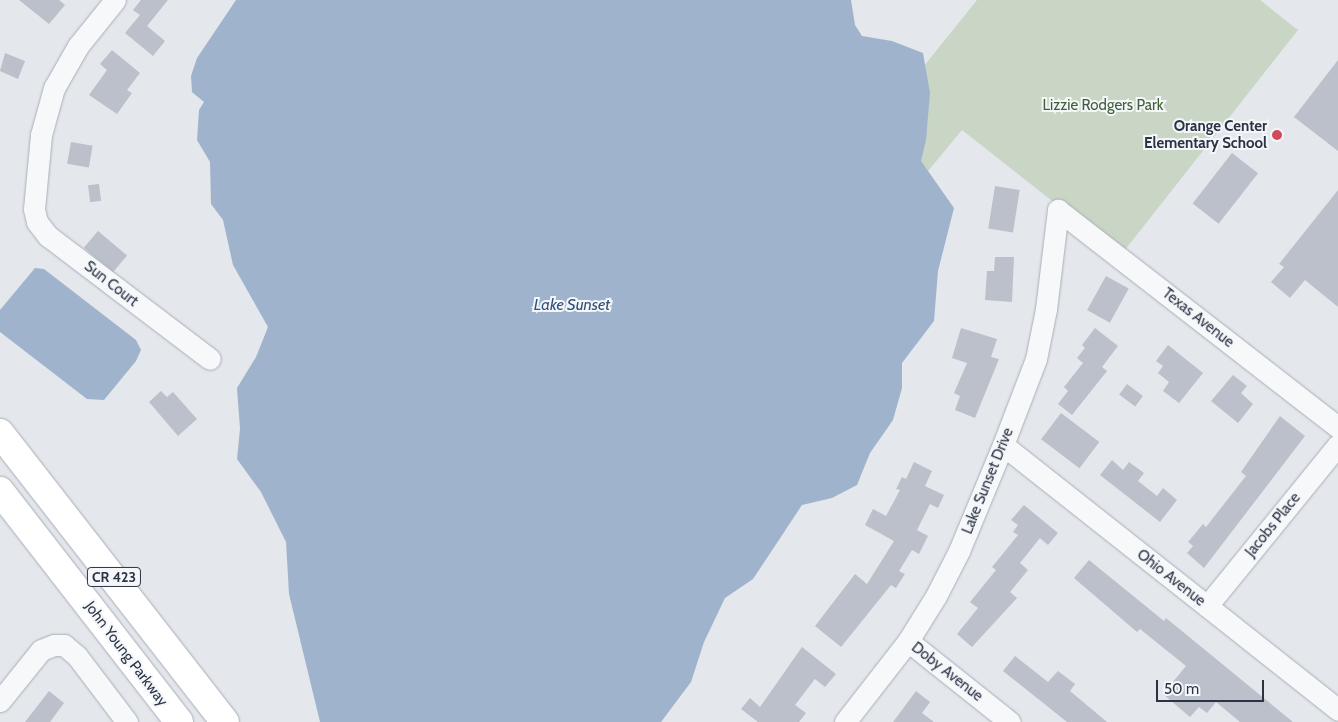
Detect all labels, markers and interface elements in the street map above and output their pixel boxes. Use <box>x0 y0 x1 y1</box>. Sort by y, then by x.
park label: Lizzie Rodgers Park <box>1043 97 1163 115</box>
place label: Orange Center Elementary School <box>1144 117 1267 152</box>
marker: Orange Center Elementary School <box>1271 129 1283 141</box>
street label: Sun Court <box>81 257 141 311</box>
street label: Texas Avenue <box>1159 284 1237 352</box>
water label: Lake Sunset <box>534 295 610 315</box>
street label: Lake Sunset Drive <box>958 425 1018 537</box>
street label: Jacobs Place <box>1242 489 1304 561</box>
street label: Ohio Avenue <box>1133 546 1209 610</box>
road number: CR 423 <box>86 566 142 588</box>
street label: John Young Parkway <box>81 598 171 710</box>
street label: Doby Avenue <box>908 639 986 705</box>
scale bar <box>1158 670 1266 702</box>
text: 50 m <box>1164 680 1199 698</box>

